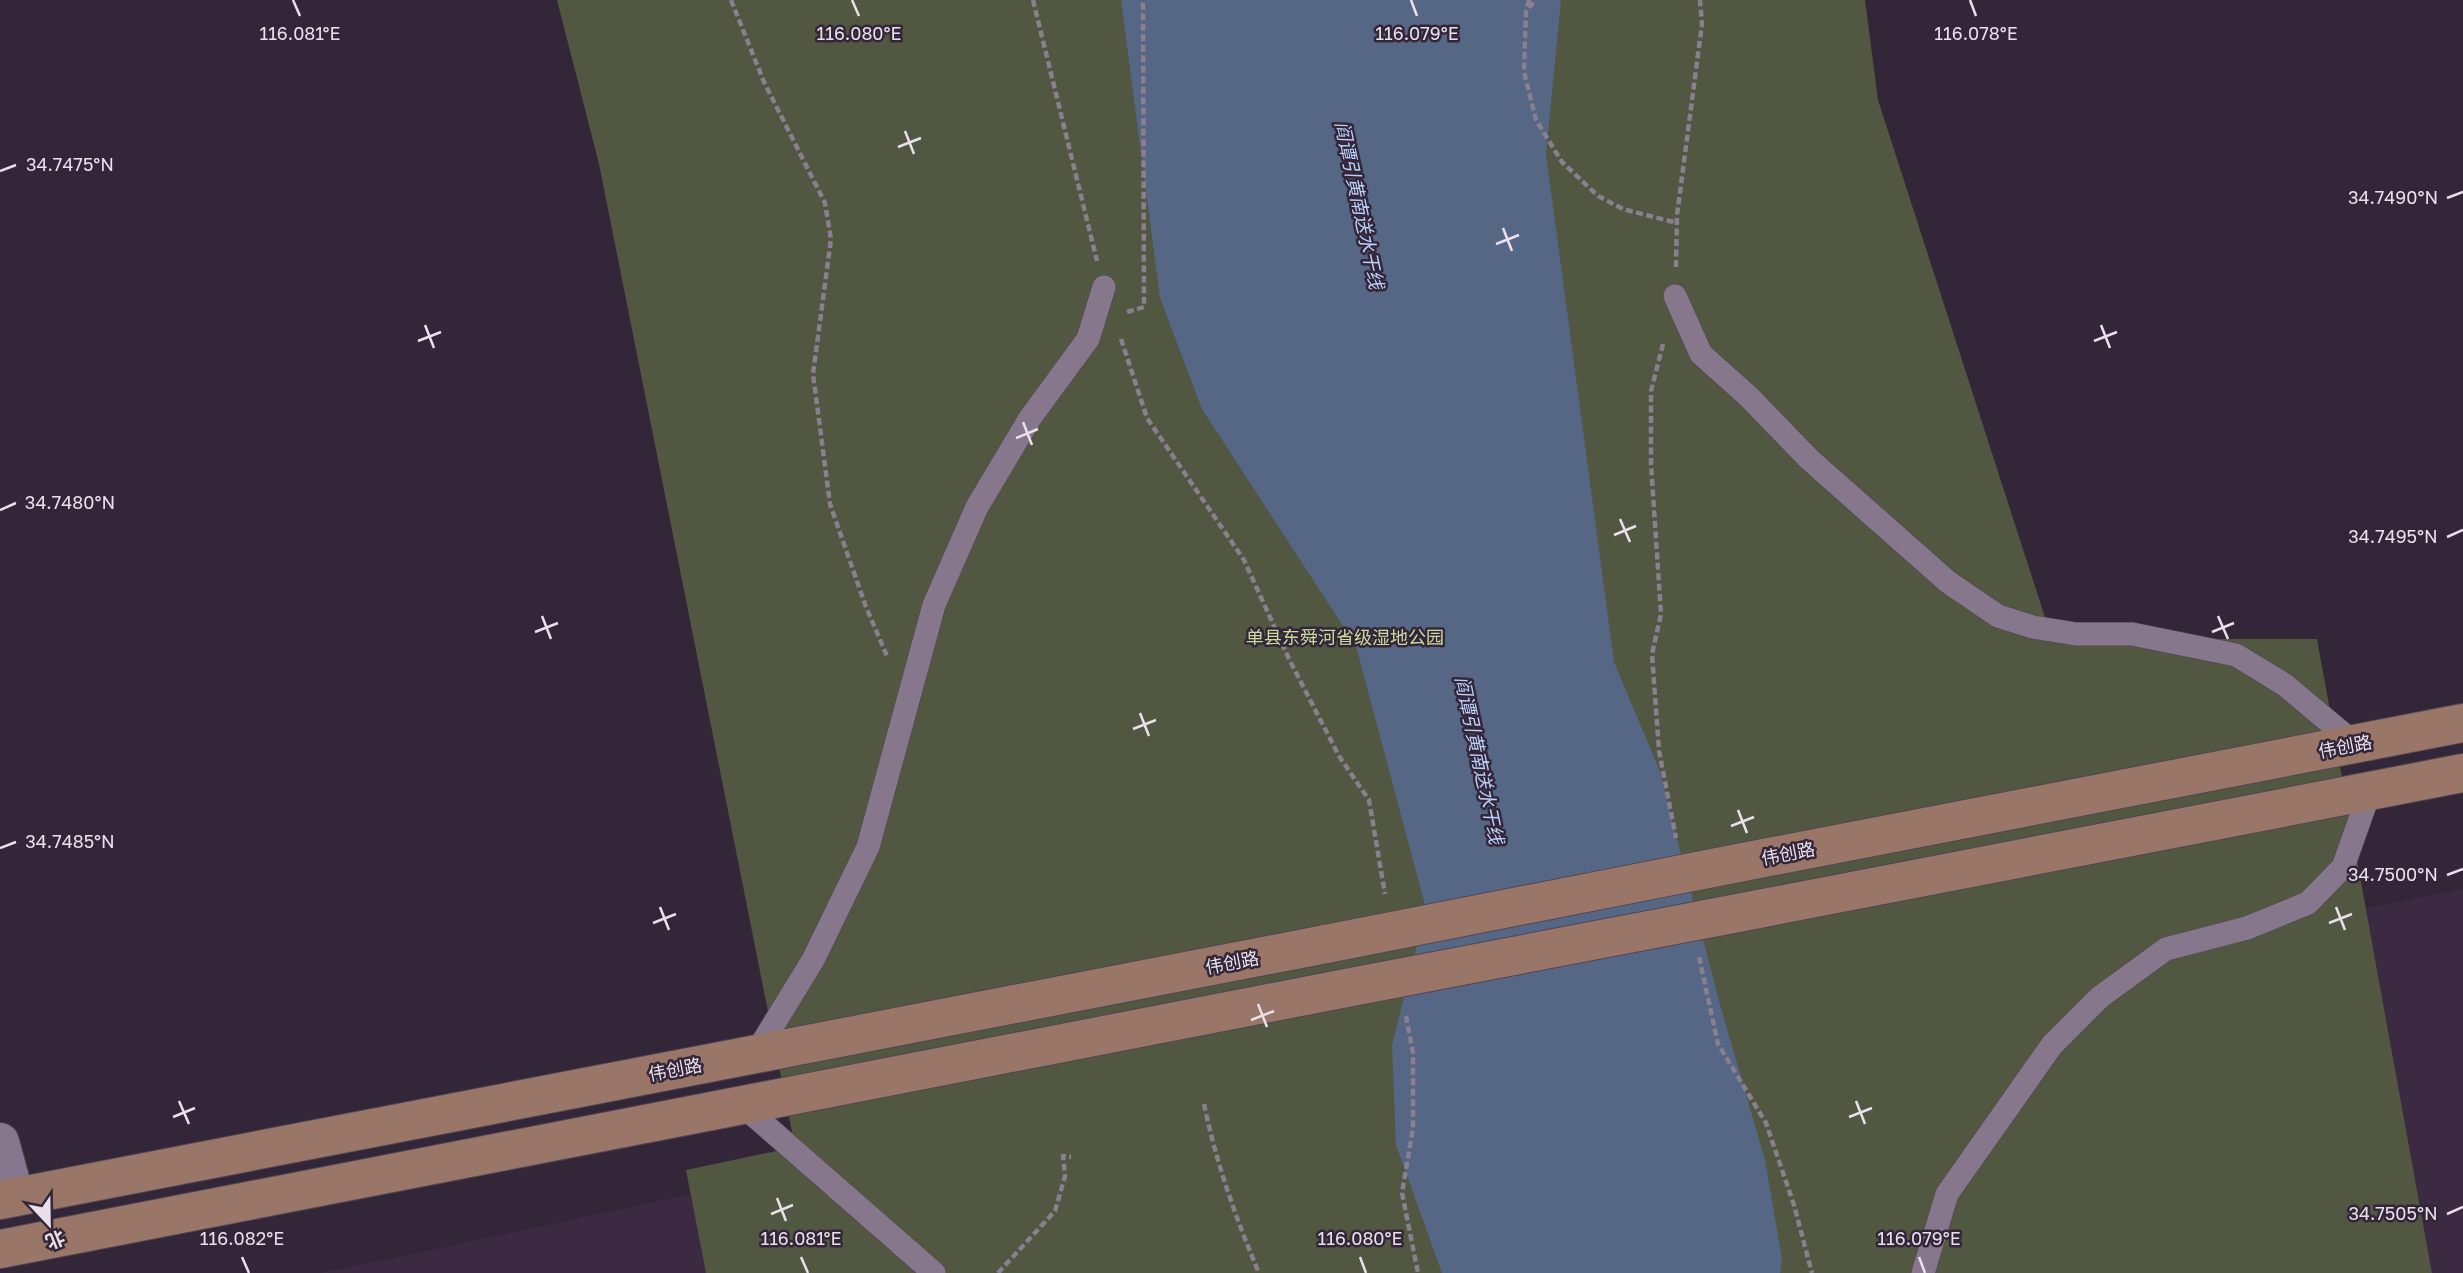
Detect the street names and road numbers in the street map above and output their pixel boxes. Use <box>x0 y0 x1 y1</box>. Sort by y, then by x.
street label: 伟创路 <box>2316 730 2374 762</box>
street label: 伟创路 <box>1759 837 1817 869</box>
street label: 伟创路 <box>1203 946 1261 978</box>
street label: 伟创路 <box>646 1053 704 1085</box>

